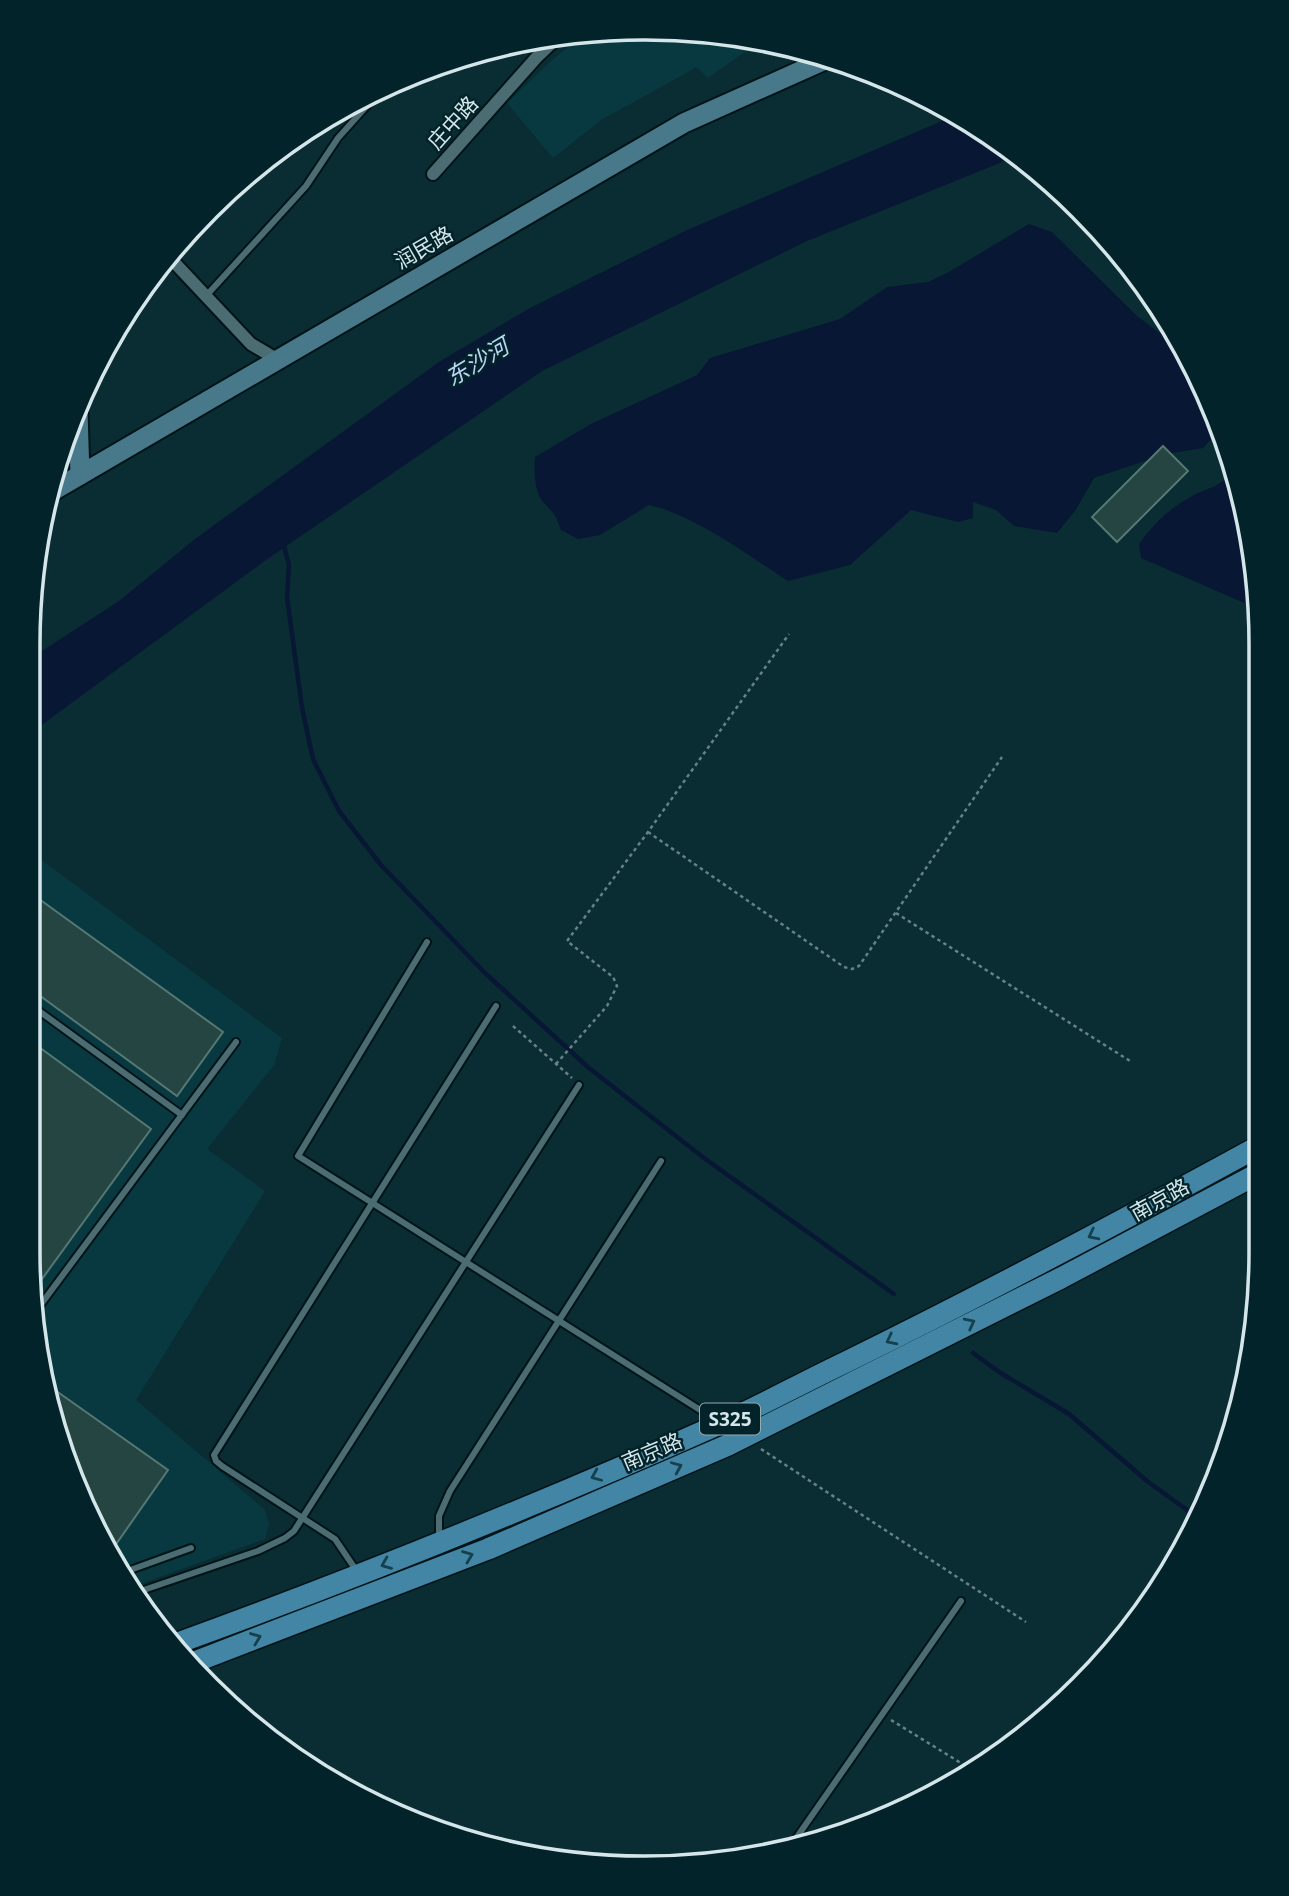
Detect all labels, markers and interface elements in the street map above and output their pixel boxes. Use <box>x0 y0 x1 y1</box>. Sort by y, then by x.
street label: 庄中路 <box>421 90 484 155</box>
street label: 润民路 <box>389 219 458 275</box>
water label: 东沙河 <box>439 328 518 393</box>
street label: 南京路 <box>1125 1172 1194 1227</box>
one-way arrow <box>1088 1227 1100 1241</box>
one-way arrow <box>963 1318 975 1332</box>
one-way arrow <box>886 1331 898 1345</box>
road number: S325 <box>700 1404 760 1434</box>
street label: 南京路 <box>617 1426 686 1476</box>
one-way arrow <box>670 1461 683 1475</box>
one-way arrow <box>590 1468 603 1482</box>
one-way arrow <box>462 1550 474 1564</box>
one-way arrow <box>380 1555 392 1569</box>
one-way arrow <box>249 1633 261 1647</box>

